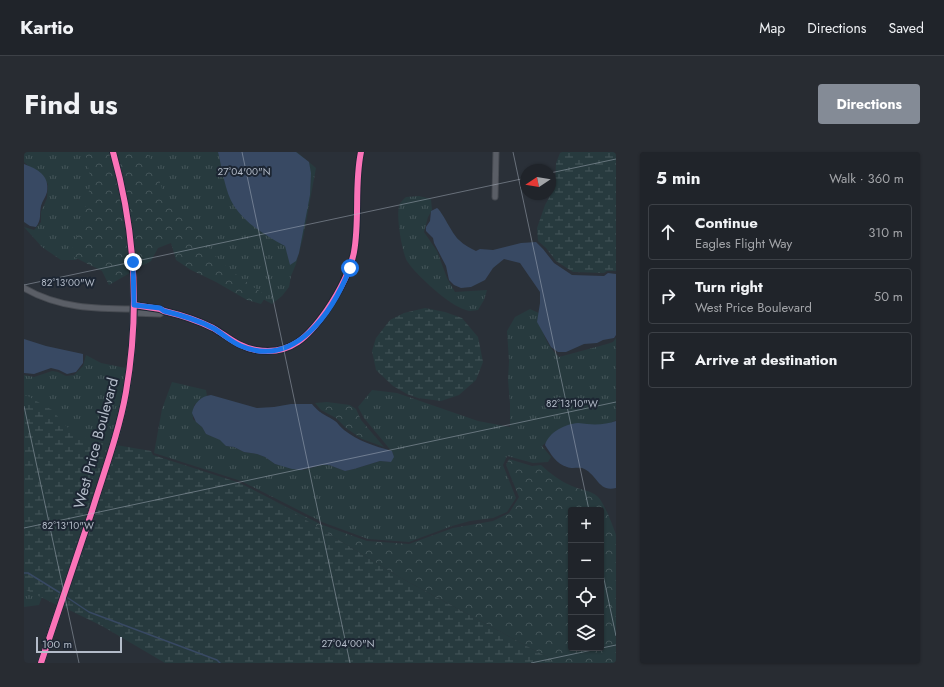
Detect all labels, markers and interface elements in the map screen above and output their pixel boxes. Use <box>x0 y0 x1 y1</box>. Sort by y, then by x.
text: Kartio <box>20 14 74 41</box>
text: Map <box>759 18 785 38</box>
text: Directions <box>807 18 867 38</box>
text: Saved <box>889 18 924 38</box>
text: Find us <box>24 84 118 125</box>
button: Directions <box>818 84 920 124</box>
text: 27°04'00"N <box>218 164 270 179</box>
north arrow <box>520 164 556 200</box>
text: 5 min <box>656 166 700 190</box>
text: Walk · 360 m <box>829 169 904 188</box>
text: Continue <box>695 212 758 234</box>
icon: ahead <box>657 221 679 243</box>
text: 310 m <box>868 223 903 242</box>
text: Eagles Flight Way <box>695 234 792 253</box>
route end <box>124 253 142 271</box>
route start <box>341 259 359 277</box>
text: 82°13'00"W <box>41 275 95 290</box>
text: Turn right <box>695 276 763 298</box>
icon: right <box>657 285 679 307</box>
text: 50 m <box>874 287 903 306</box>
text: West Price Boulevard <box>695 298 812 317</box>
icon: arrive <box>657 349 679 371</box>
text: Arrive at destination <box>695 349 837 371</box>
street label: West Price Boulevard <box>68 375 124 511</box>
text: 82°13'10"W <box>546 396 598 411</box>
map controls <box>568 507 604 651</box>
button: + <box>568 507 604 543</box>
text: 82°13'10"W <box>42 518 94 533</box>
button: − <box>568 543 604 579</box>
button: locate <box>568 579 604 615</box>
button: layers <box>568 615 604 651</box>
scale bar <box>36 635 122 654</box>
text: 100 m <box>42 636 72 652</box>
text: 27°04'00"N <box>322 636 374 651</box>

